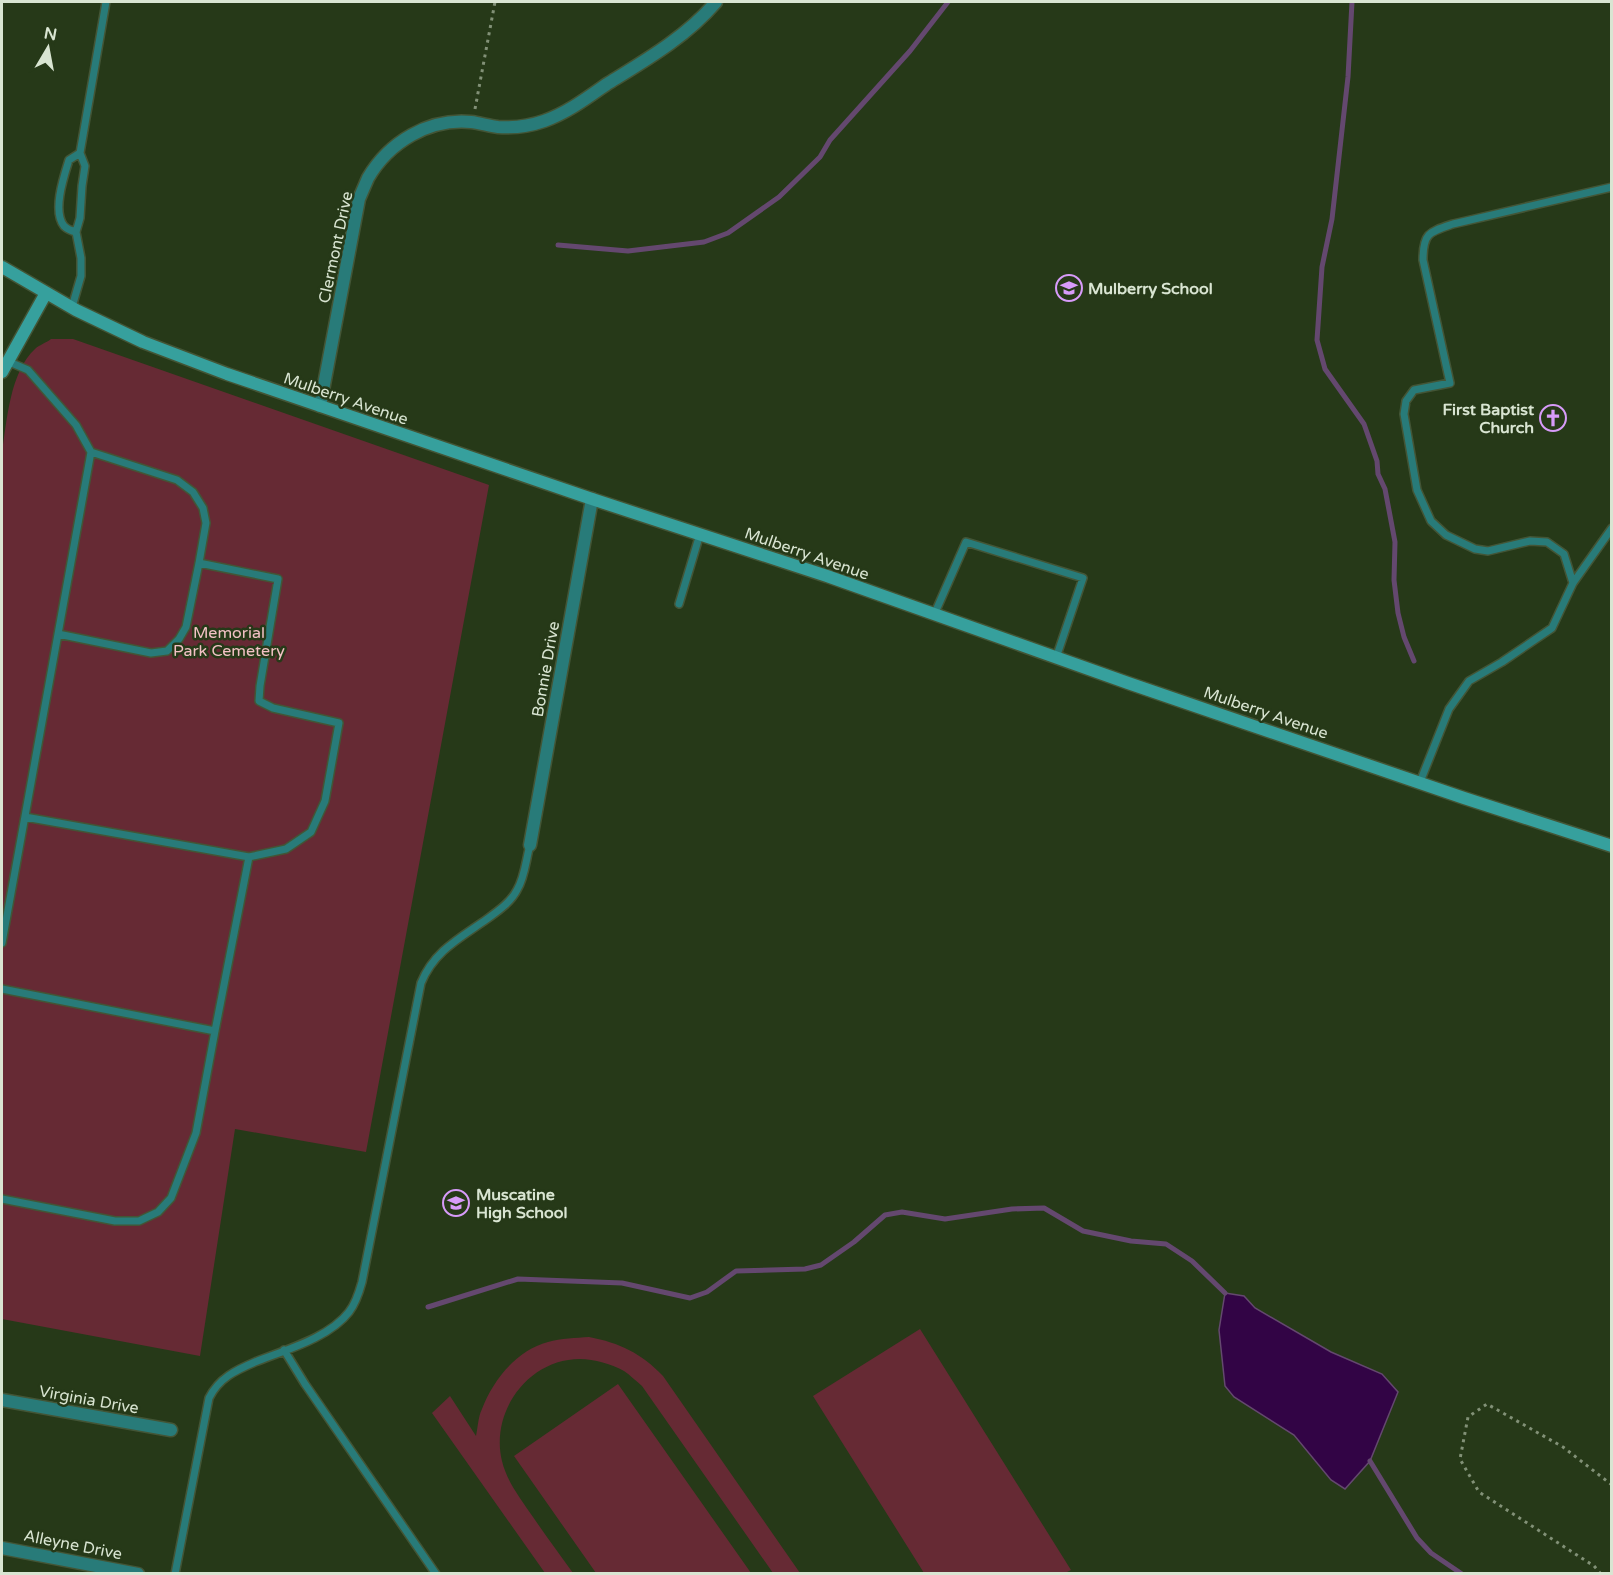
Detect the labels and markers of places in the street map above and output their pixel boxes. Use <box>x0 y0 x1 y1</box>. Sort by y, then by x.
school or university icon: Mulberry School <box>1054 273 1084 303</box>
place label: Mulberry School <box>1088 279 1213 299</box>
place label: First Baptist Church <box>1443 400 1535 438</box>
church icon: First Baptist Church <box>1538 403 1568 433</box>
place label: Muscatine High School <box>476 1185 567 1223</box>
school or university icon: Muscatine High School <box>441 1188 471 1218</box>

